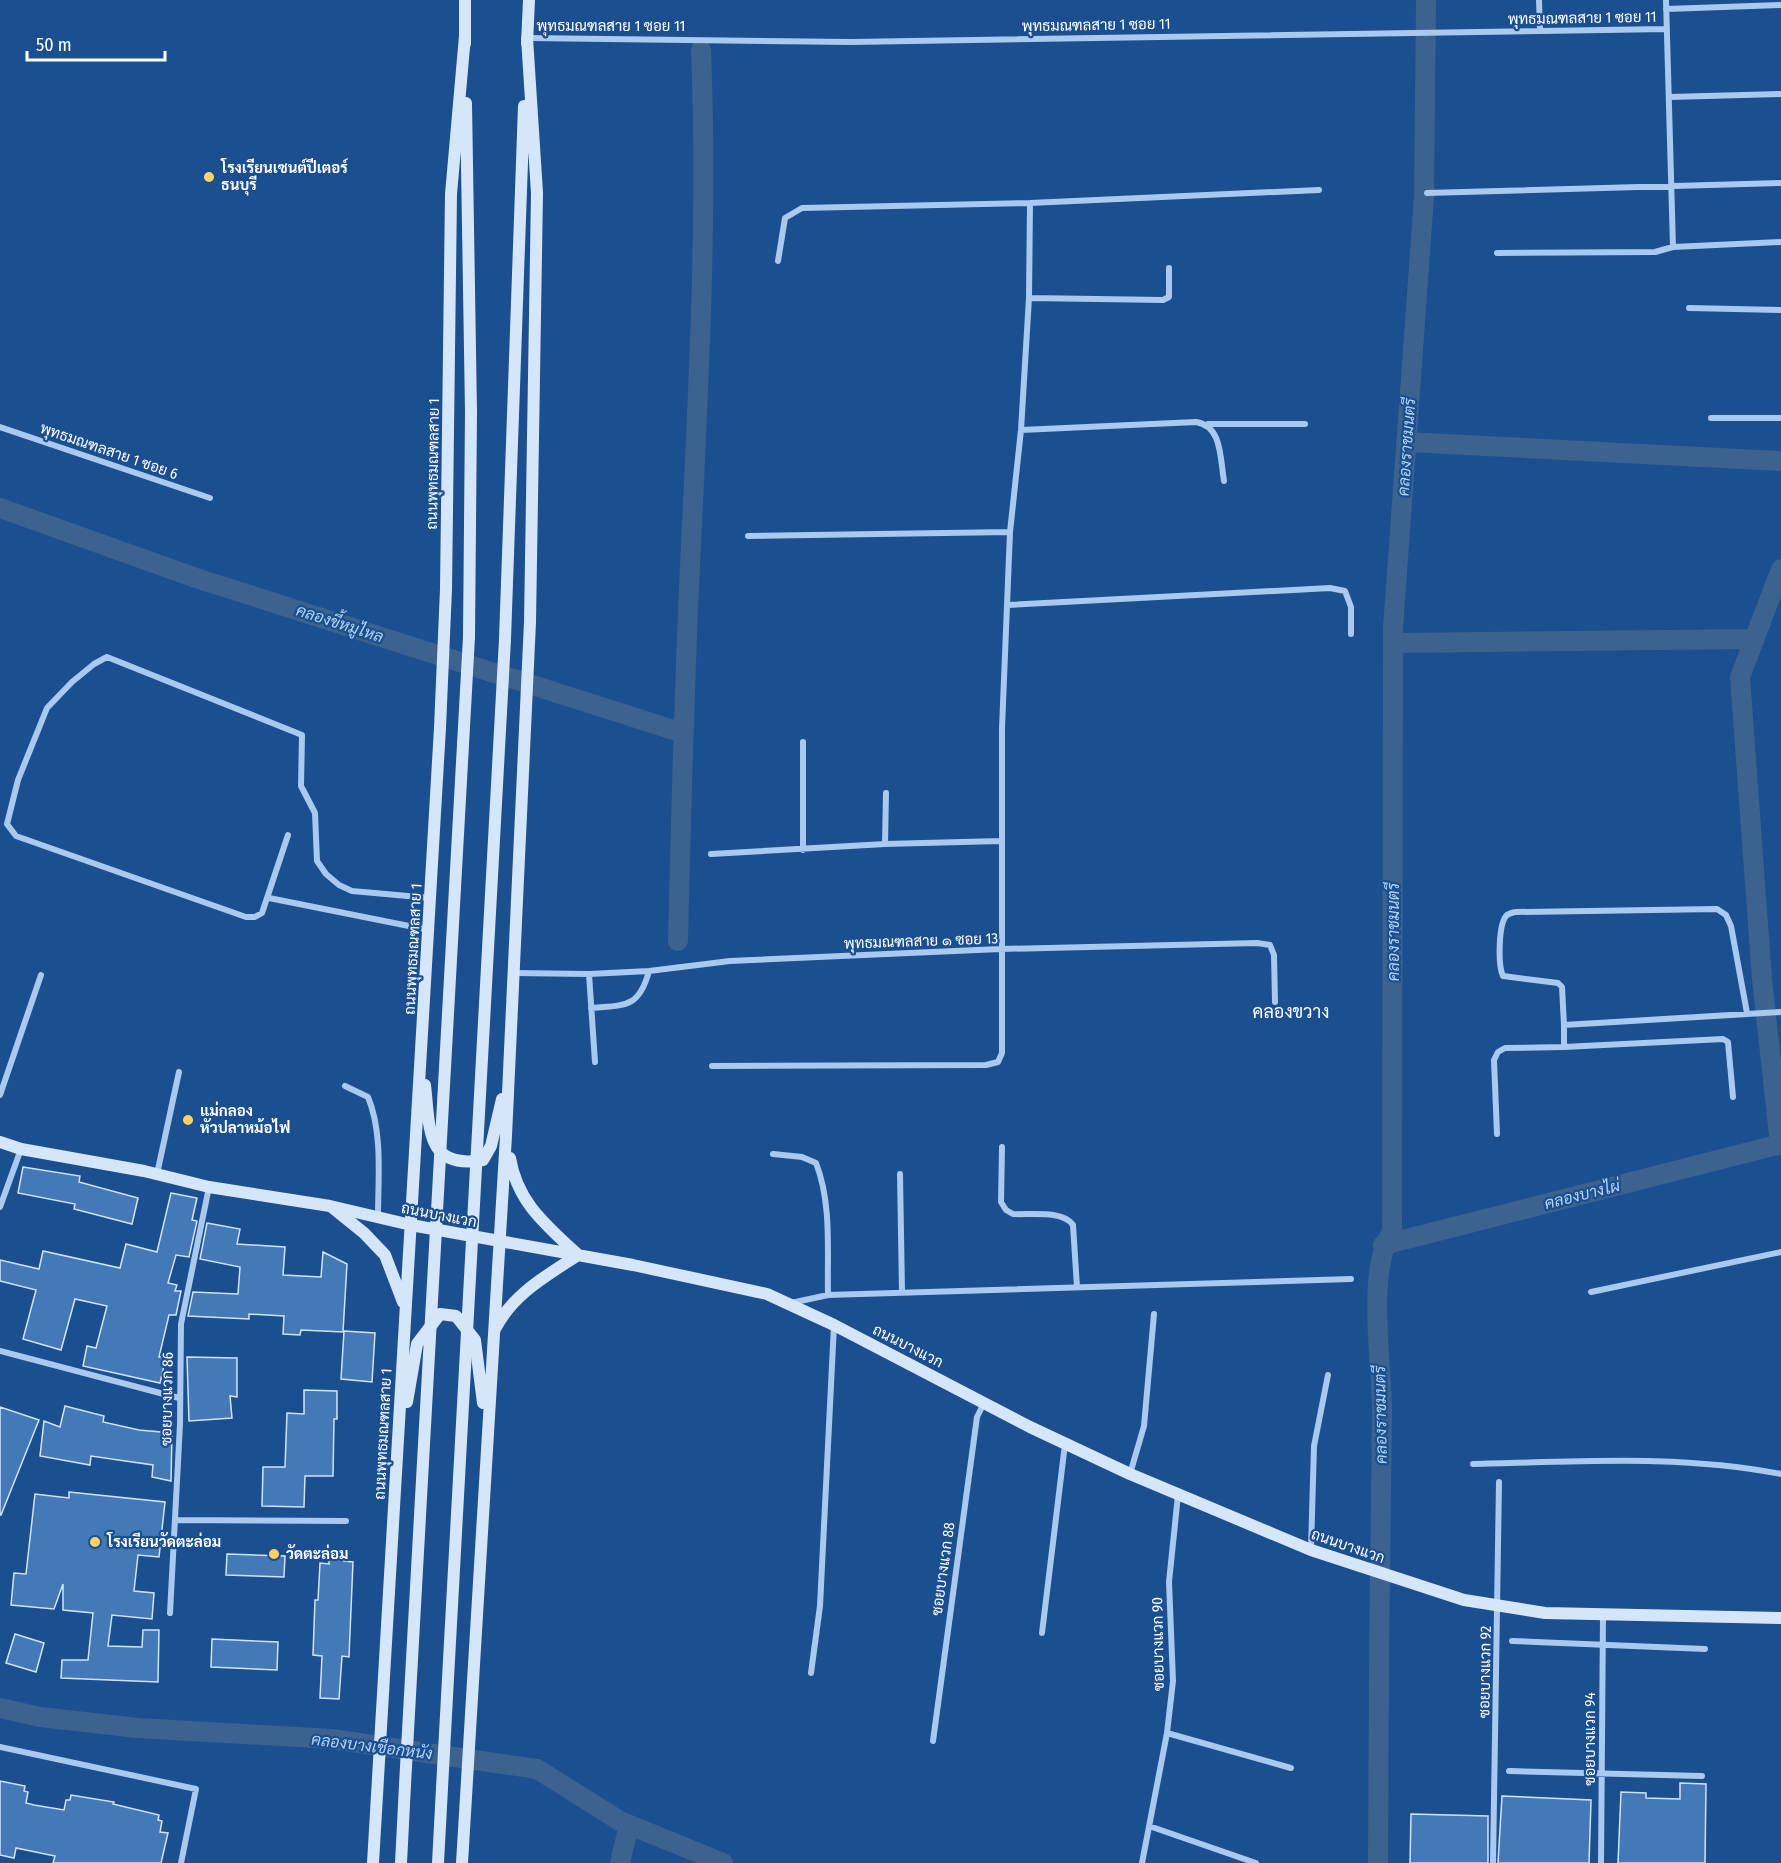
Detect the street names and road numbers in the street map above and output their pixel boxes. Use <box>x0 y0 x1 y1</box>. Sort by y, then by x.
street label: พุทธมณฑลสาย 1 ซอย 11 <box>1507 8 1657 30</box>
street label: พุทธมณฑลสาย 1 ซอย 11 <box>1021 15 1171 37</box>
street label: พุทธมณฑลสาย 1 ซอย 11 <box>537 17 685 37</box>
street label: ถนนพุทธมณฑลสาย 1 <box>423 398 445 530</box>
street label: พุทธมณฑลสาย 1 ซอย 6 <box>37 419 180 485</box>
street label: ถนนพุทธมณฑลสาย 1 <box>401 883 427 1015</box>
street label: พุทธมณฑลสาย ๑ ซอย 13 <box>844 929 999 955</box>
street label: ถนนบางแวก <box>400 1199 478 1231</box>
street label: ถนนบางแวก <box>870 1321 946 1371</box>
street label: ซอยบางแวก 86 <box>157 1352 177 1446</box>
street label: ถนนพุทธมณฑลสาย 1 <box>371 1368 397 1500</box>
street label: ซอยบางแวก 88 <box>928 1521 958 1617</box>
street label: ถนนบางแวก <box>1309 1525 1387 1567</box>
street label: ซอยบางแวก 90 <box>1148 1597 1168 1691</box>
street label: ซอยบางแวก 92 <box>1475 1625 1495 1718</box>
street label: ซอยบางแวก 94 <box>1581 1692 1599 1786</box>

